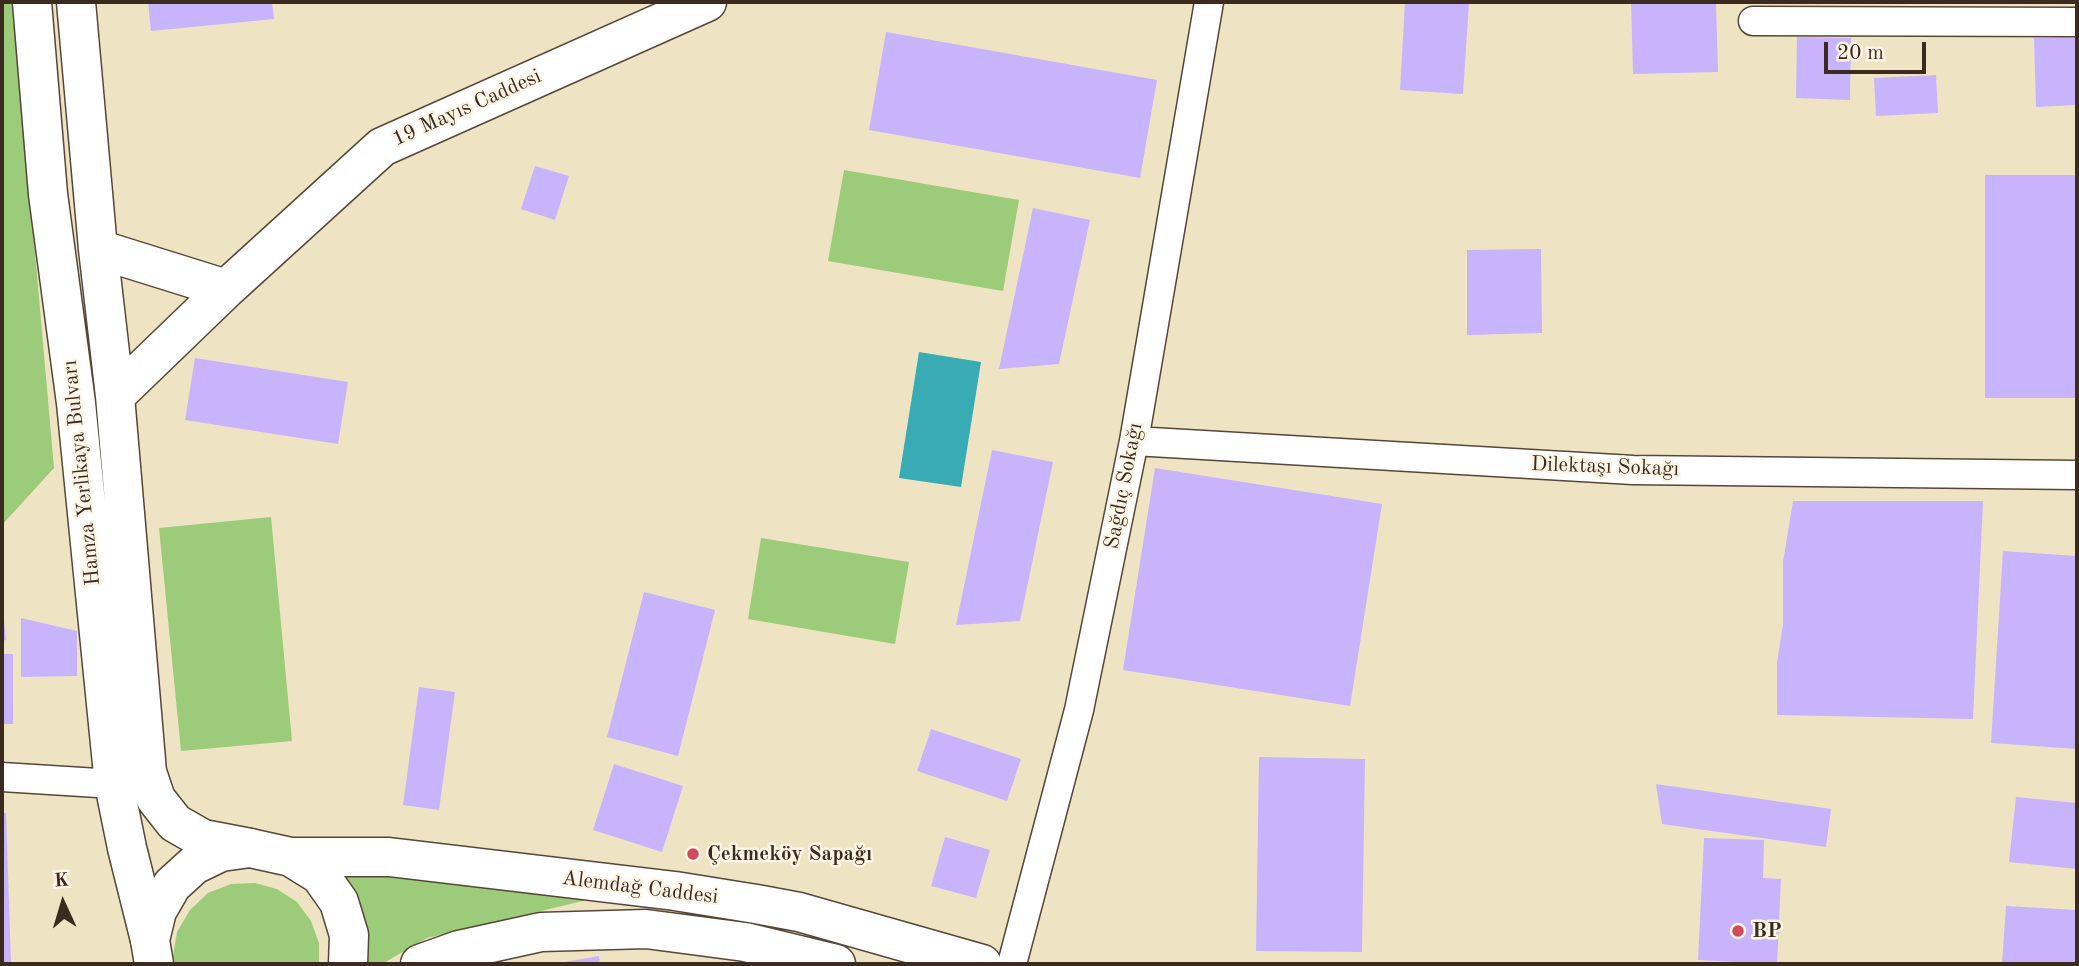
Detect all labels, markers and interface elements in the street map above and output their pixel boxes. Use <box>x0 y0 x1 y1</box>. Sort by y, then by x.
scale bar <box>1827 28 1928 72</box>
text: 20 m <box>1837 43 1884 64</box>
street label: 19 Mayıs Caddesi <box>389 64 545 152</box>
street label: Hamza Yerlikaya Bulvarı <box>58 359 106 587</box>
street label: Sağdıç Sokağı <box>1099 421 1149 551</box>
street label: Dilektaşı Sokağı <box>1530 452 1680 482</box>
place label: Çekmeköy Sapağı <box>707 841 872 867</box>
marker: Çekmeköy Sapağı <box>685 846 701 862</box>
street label: Alemdağ Caddesi <box>560 866 720 910</box>
north arrow <box>28 868 98 938</box>
text: K <box>54 872 69 892</box>
place label: BP <box>1752 918 1782 944</box>
marker: BP <box>1730 923 1746 939</box>

